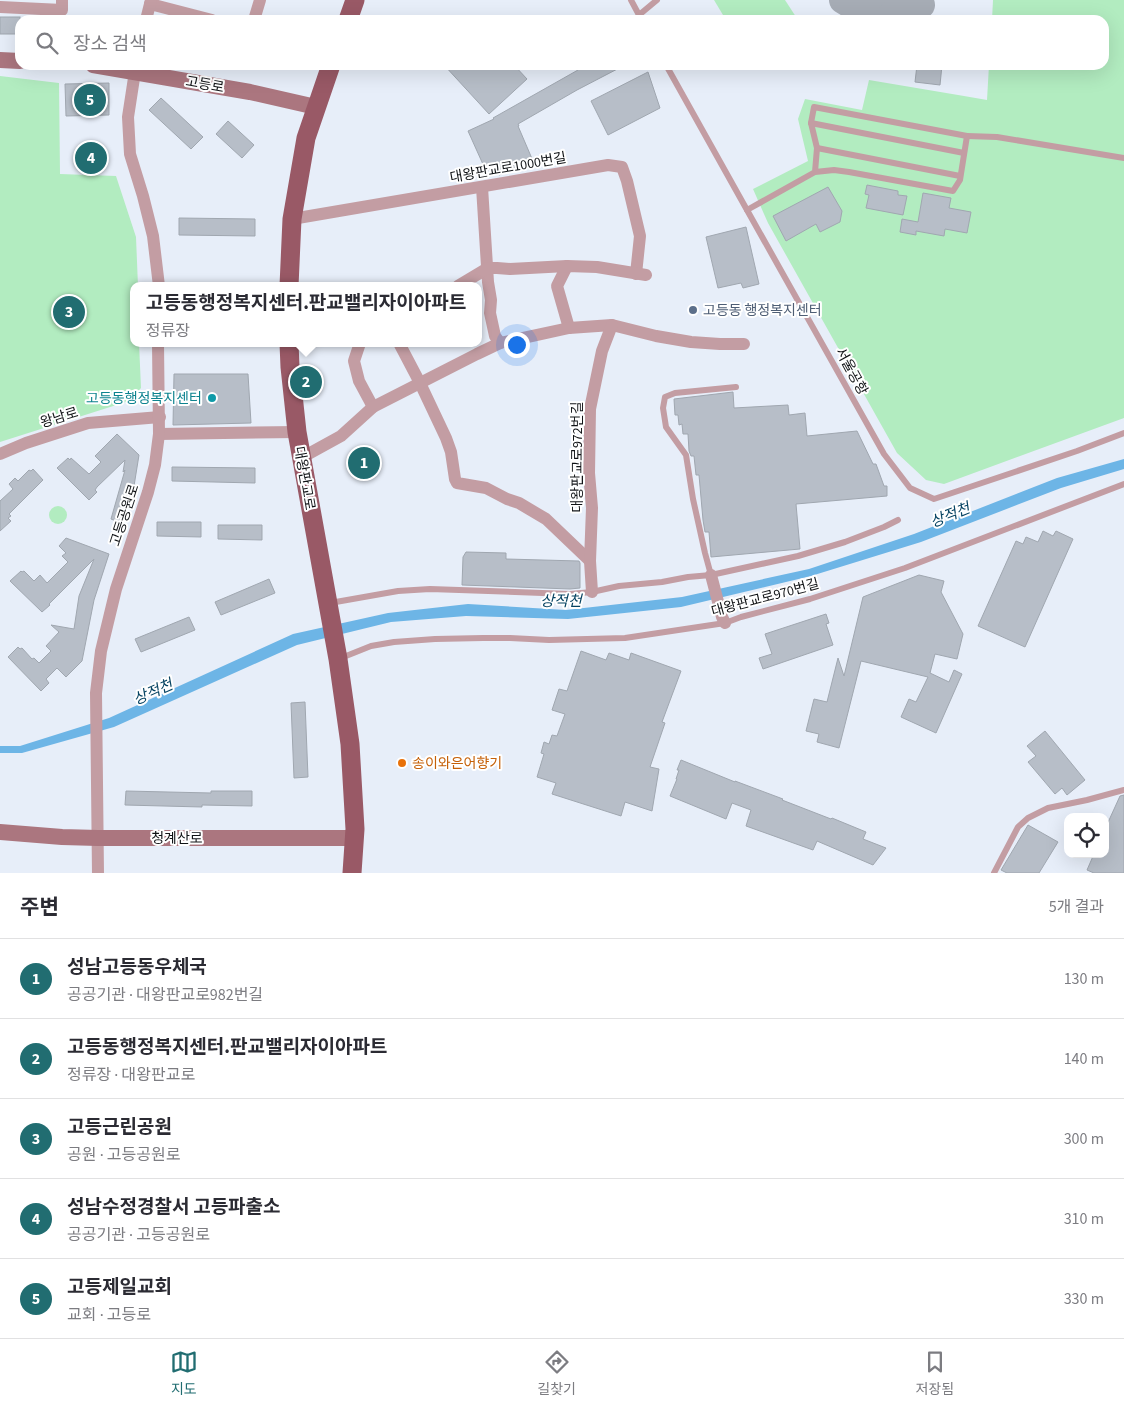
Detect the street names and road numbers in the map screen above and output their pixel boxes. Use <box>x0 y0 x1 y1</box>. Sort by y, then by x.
street label: 고등로 <box>184 72 226 98</box>
street label: 대왕판교로1000번길 <box>448 148 568 188</box>
street label: 서울공항 <box>830 344 872 399</box>
street label: 대왕판교로972번길 <box>568 401 588 513</box>
street label: 왕남로 <box>38 403 81 433</box>
street label: 대왕판교로 <box>289 445 319 512</box>
street label: 고등공원로 <box>105 481 144 549</box>
street label: 대왕판교로970번길 <box>709 574 821 622</box>
street label: 청계산로 <box>151 829 203 849</box>

